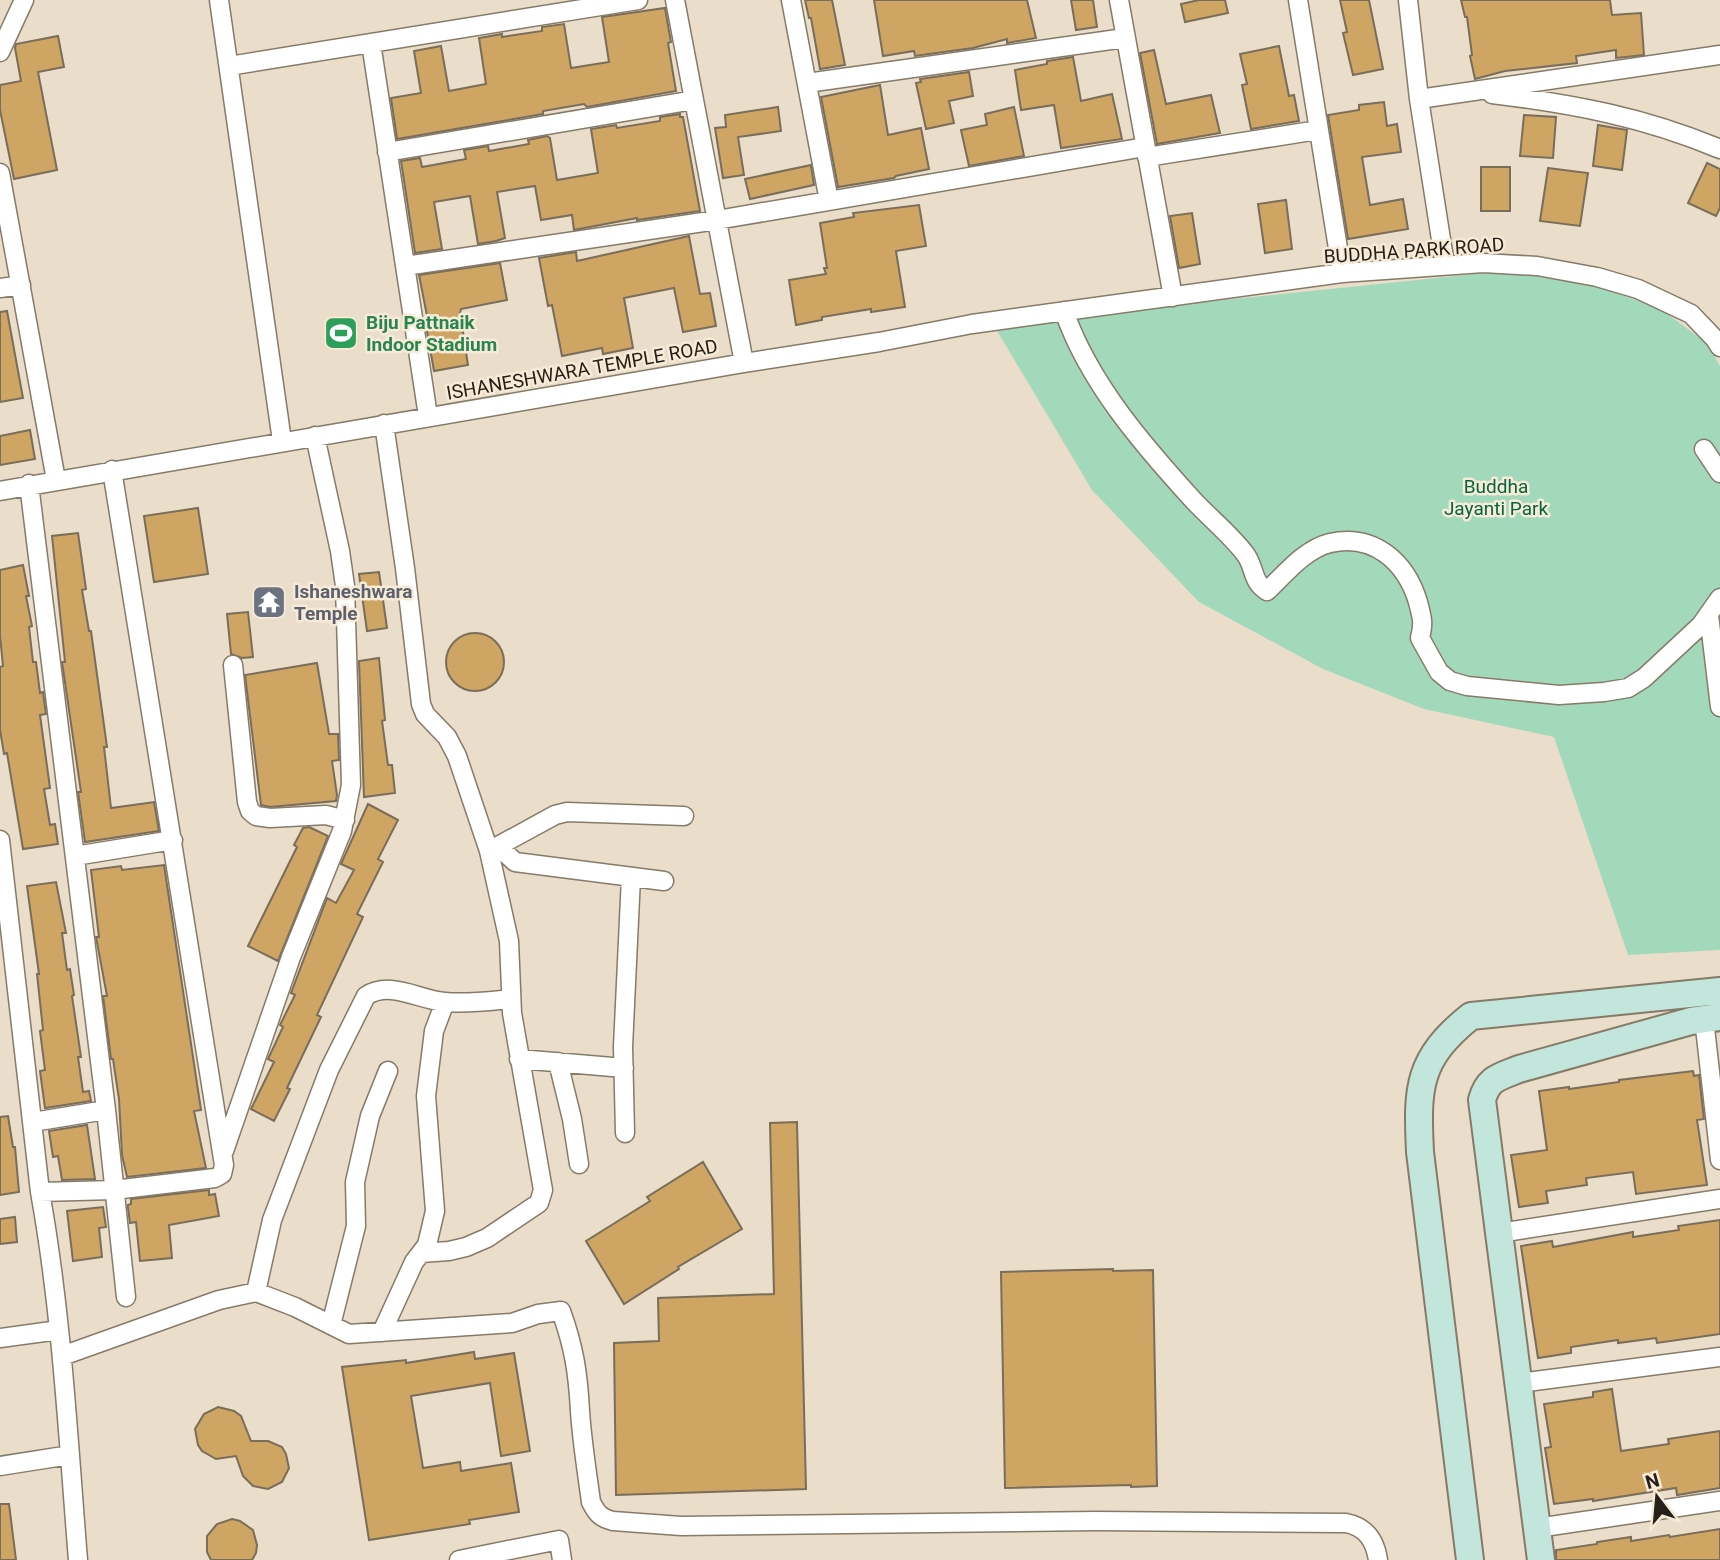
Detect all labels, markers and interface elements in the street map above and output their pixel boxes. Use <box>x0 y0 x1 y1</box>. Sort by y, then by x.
street label: BUDDHA PARK ROAD <box>1323 233 1505 268</box>
place label: Biju Pattnaik Indoor Stadium <box>366 311 497 356</box>
sports icon: Biju Pattnaik Indoor Stadium <box>322 314 360 352</box>
street label: ISHANESHWARA TEMPLE ROAD <box>445 334 719 405</box>
park label: Buddha Jayanti Park <box>1444 475 1548 520</box>
place label: Ishaneshwara Temple <box>294 580 412 625</box>
temple icon: Ishaneshwara Temple <box>250 583 288 621</box>
north arrow <box>1622 1462 1692 1532</box>
text: N <box>1643 1468 1662 1494</box>

